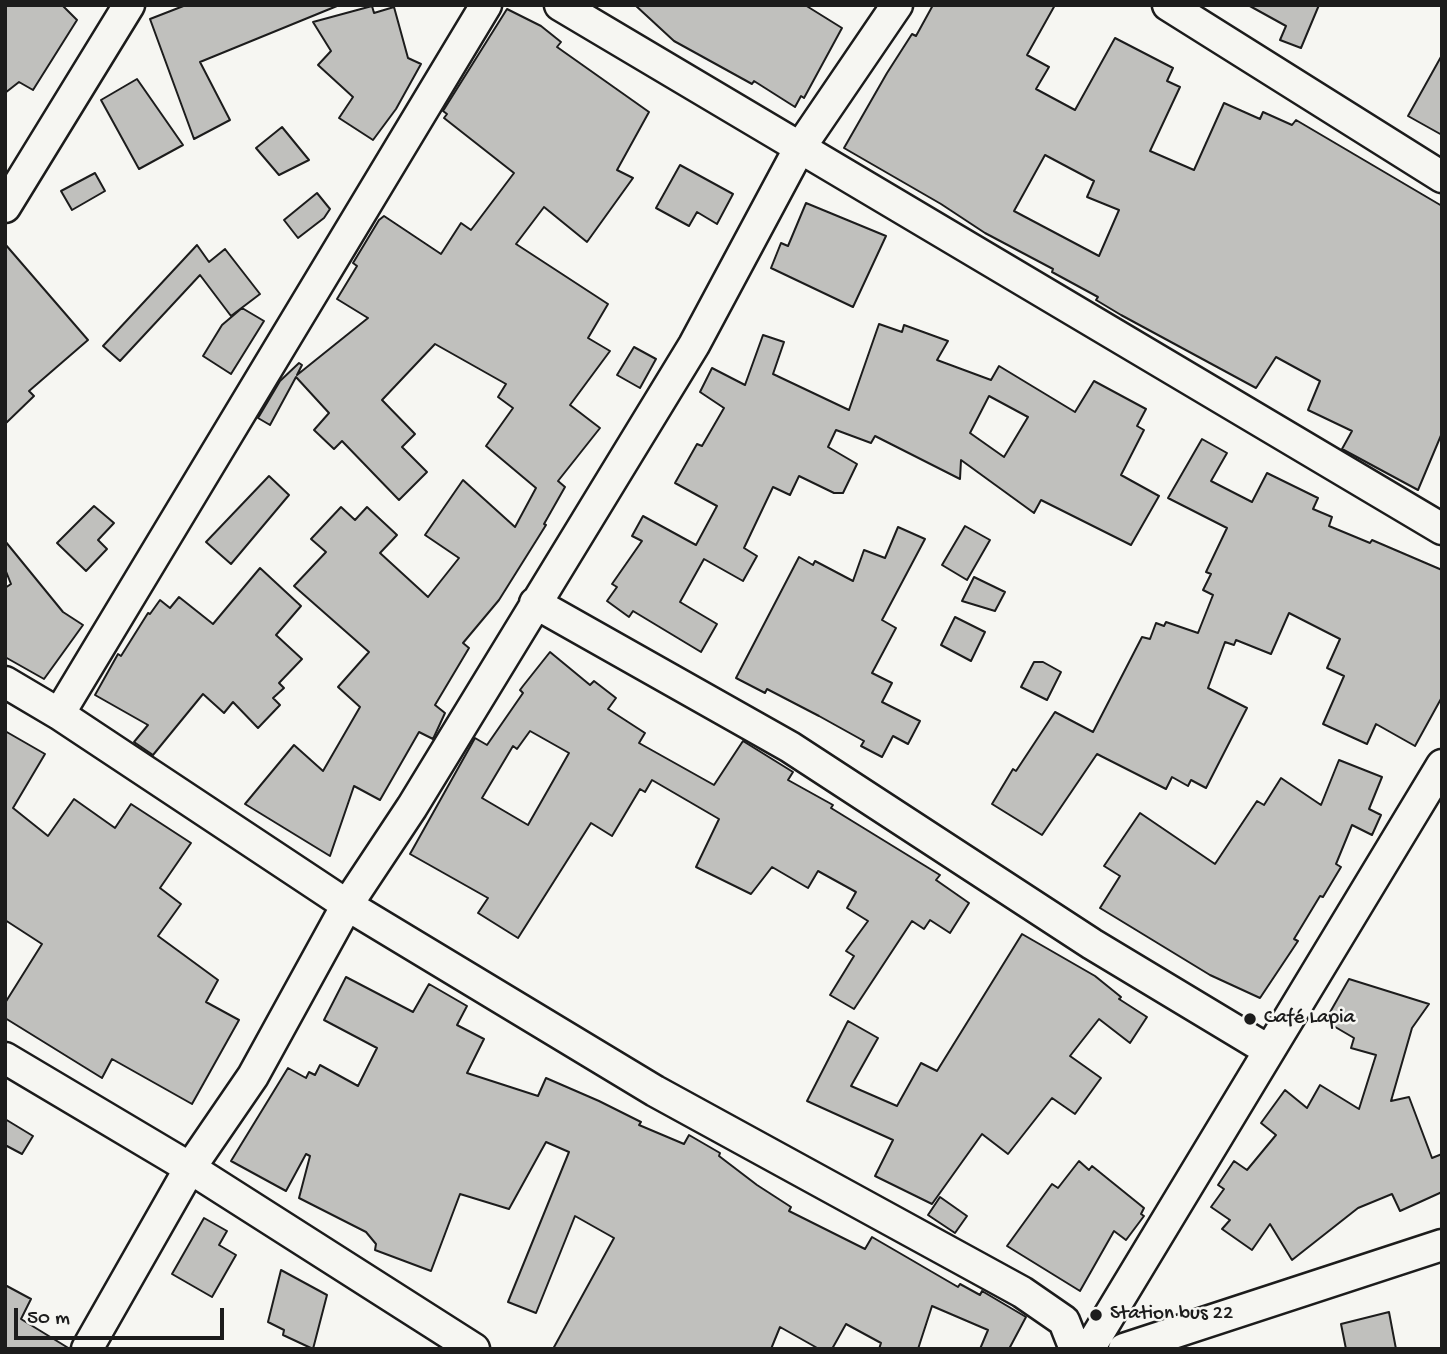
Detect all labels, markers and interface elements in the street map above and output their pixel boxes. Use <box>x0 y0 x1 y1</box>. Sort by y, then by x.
place label: Café Lapia <box>1264 1006 1355 1032</box>
marker: Café Lapia <box>1242 1011 1258 1027</box>
scale bar <box>18 1294 228 1338</box>
place label: Station bus 22 <box>1110 1302 1233 1328</box>
text: 50 m <box>27 1307 70 1332</box>
marker: Station bus 22 <box>1088 1307 1104 1323</box>

